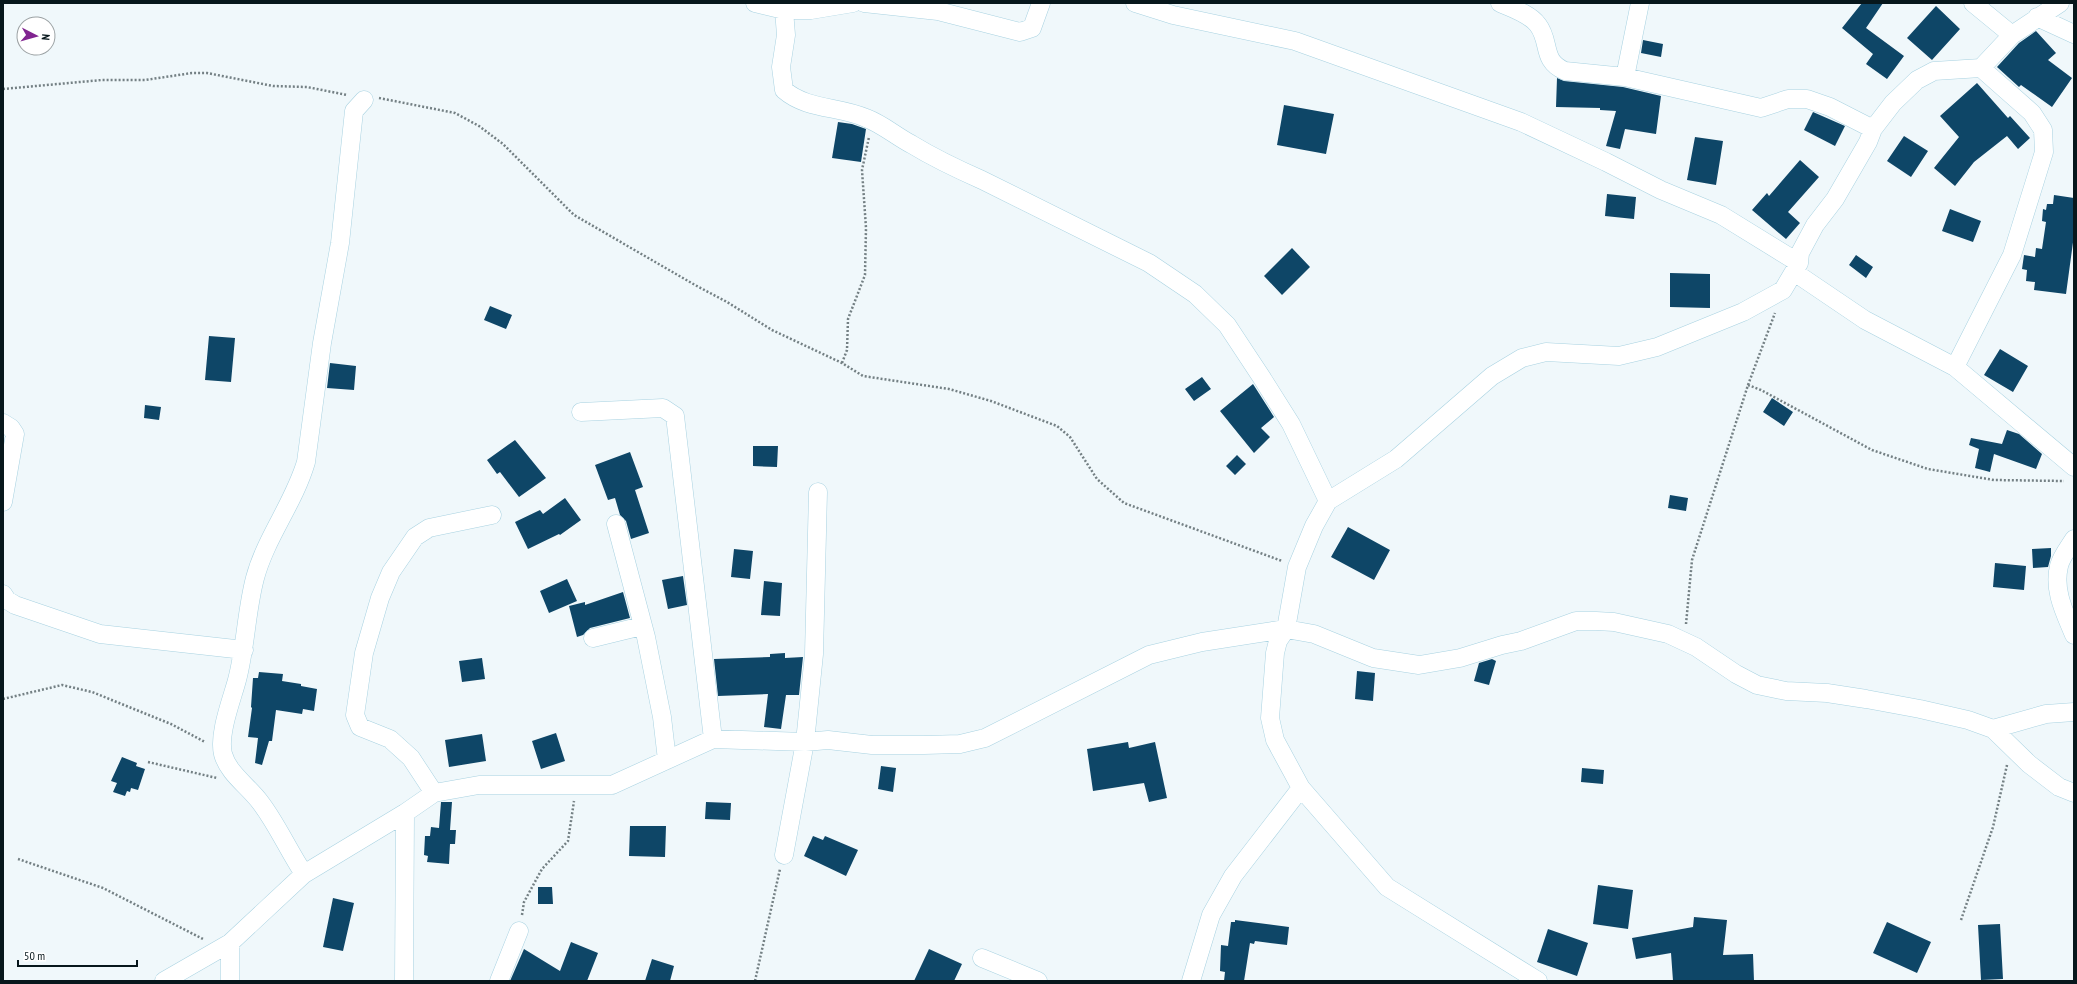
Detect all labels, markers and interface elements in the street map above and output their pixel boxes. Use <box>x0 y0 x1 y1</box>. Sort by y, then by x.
north arrow <box>16 16 56 56</box>
text: N <box>39 33 53 41</box>
scale bar <box>18 942 137 968</box>
text: 50 m <box>24 948 45 963</box>

